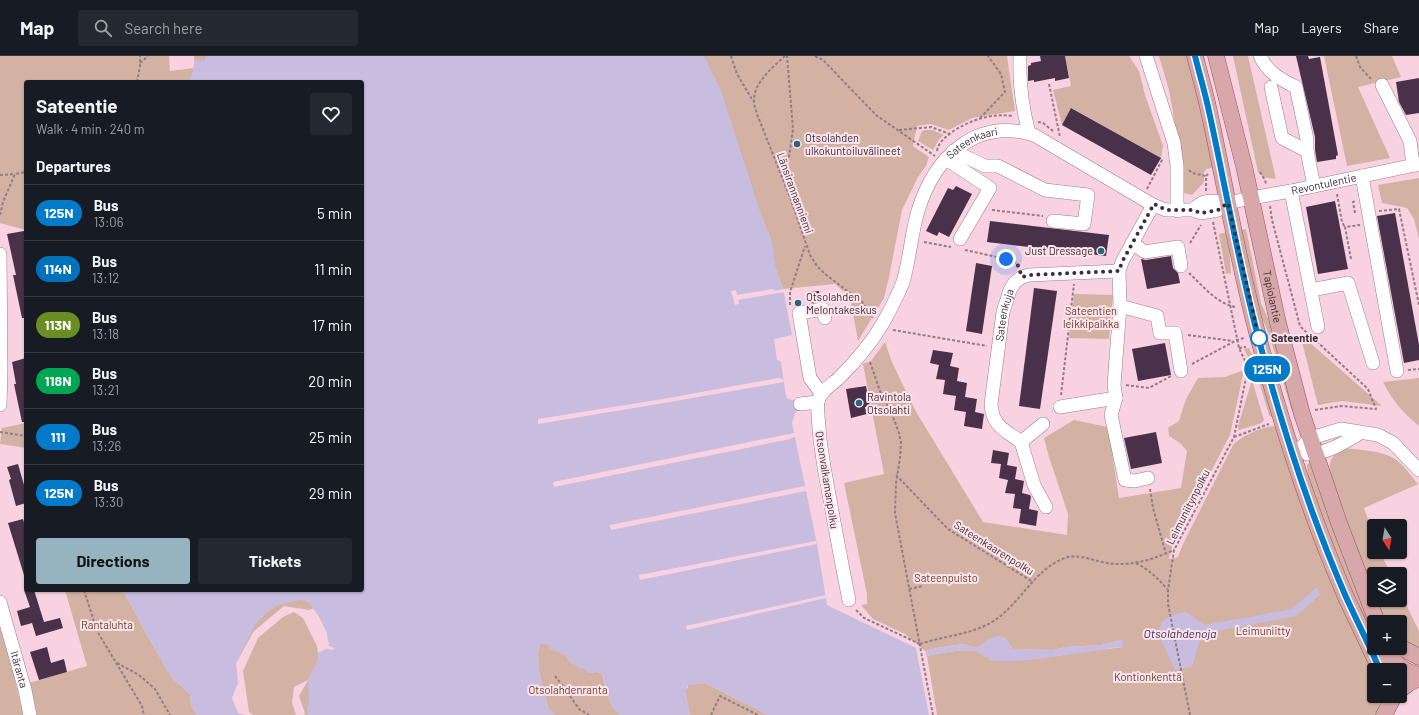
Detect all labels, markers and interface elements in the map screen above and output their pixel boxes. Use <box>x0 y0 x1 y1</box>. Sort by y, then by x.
search box <box>78 10 358 46</box>
text: Map <box>20 16 54 39</box>
icon: search <box>92 17 114 39</box>
text: Search here <box>124 19 202 37</box>
text: Map <box>1254 19 1279 36</box>
text: Layers <box>1301 19 1342 36</box>
text: Share <box>1364 19 1399 36</box>
button: heart <box>310 93 352 135</box>
text: Sateentie <box>36 94 118 117</box>
text: Walk · 4 min · 240 m <box>36 121 144 137</box>
street label: Sateenkaari <box>943 124 998 161</box>
place label: Otsolahden ulkokuntoiluvälineet <box>805 131 901 157</box>
marker: Otsolahden ulkokuntoiluvälineet <box>792 139 802 149</box>
street label: Länsirannanniemi <box>775 150 816 235</box>
text: Departures <box>36 157 111 175</box>
street label: Revontulentie <box>1290 170 1358 197</box>
text: Bus <box>94 196 119 214</box>
text: 125N <box>44 204 74 221</box>
text: 5 min <box>317 204 352 222</box>
text: 13:06 <box>94 214 123 230</box>
place label: Just Dressage <box>1025 244 1093 257</box>
marker: Just Dressage <box>1096 246 1106 256</box>
your location <box>996 249 1016 269</box>
text: Bus <box>92 252 117 270</box>
text: 114N <box>44 260 72 277</box>
text: 11 min <box>314 260 352 278</box>
street label: Tapiolantie <box>1261 269 1285 324</box>
text: 13:12 <box>92 270 119 286</box>
street label: Sateenkuja <box>992 287 1016 342</box>
place label: Otsolahden Melontakeskus <box>806 290 877 316</box>
marker: Otsolahden Melontakeskus <box>793 298 803 308</box>
park label: Sateentien leikkipaikka <box>1063 304 1119 330</box>
text: Bus <box>92 308 117 326</box>
text: 113N <box>45 316 71 333</box>
text: 17 min <box>312 316 352 334</box>
text: 13:18 <box>92 326 119 342</box>
marker: Sateentie <box>1250 329 1268 347</box>
place label: Sateentie <box>1271 331 1318 344</box>
line badge: 125N <box>1239 356 1295 382</box>
text: 125N <box>1252 360 1282 377</box>
text: Bus <box>92 364 117 382</box>
text: 118N <box>45 372 71 389</box>
text: 20 min <box>308 372 352 390</box>
text: 13:21 <box>92 382 119 398</box>
place label: Ravintola Otsolahti <box>867 390 911 416</box>
marker: Ravintola Otsolahti <box>854 398 864 408</box>
text: Bus <box>92 420 117 438</box>
text: 111 <box>50 428 66 445</box>
text: 25 min <box>309 428 352 446</box>
street label: Otsonvalkamanpolku <box>813 430 842 530</box>
text: 13:26 <box>92 438 121 454</box>
street label: Leimuniitynpolku <box>1163 467 1212 546</box>
text: Bus <box>94 476 119 494</box>
text: 125N <box>44 484 74 501</box>
text: 29 min <box>309 484 352 502</box>
text: 13:30 <box>94 494 123 510</box>
street label: Sateenkaarenpolku <box>952 518 1037 577</box>
north arrow <box>1367 519 1407 559</box>
map controls <box>1367 519 1407 703</box>
button: Directions <box>36 538 190 584</box>
button: Tickets <box>198 538 352 584</box>
button: layers <box>1367 567 1407 607</box>
park label: Sateenpuisto <box>914 571 978 584</box>
button: + <box>1367 615 1407 655</box>
park label: Rantaluhta <box>81 618 133 631</box>
park label: Leimuniitty <box>1236 624 1290 637</box>
water label: Otsolahdenoja <box>1144 626 1216 640</box>
street label: Itäranta <box>8 649 31 689</box>
button: − <box>1367 663 1407 703</box>
park label: Kontionkenttä <box>1114 670 1182 683</box>
park label: Otsolahdenranta <box>528 683 608 696</box>

